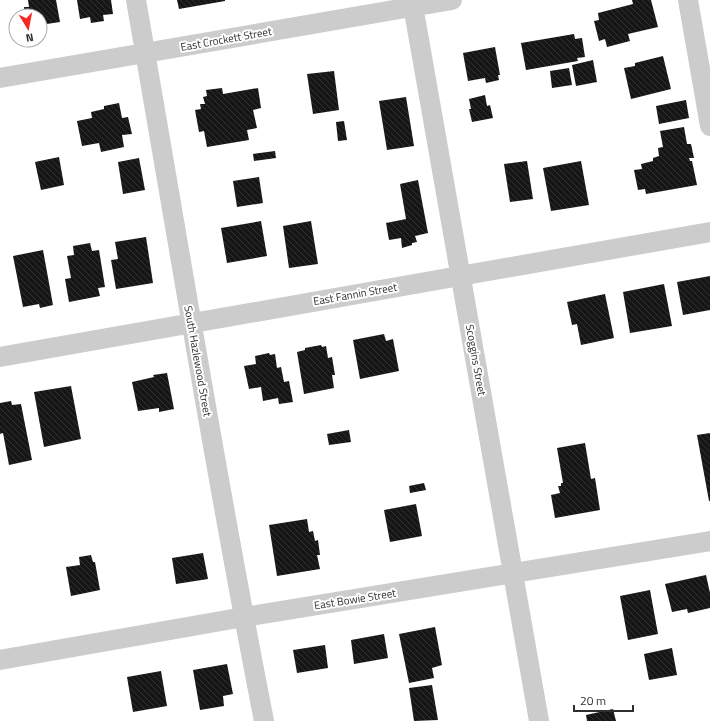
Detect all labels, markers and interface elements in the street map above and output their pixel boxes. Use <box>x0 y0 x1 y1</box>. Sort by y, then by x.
north arrow <box>8 8 48 48</box>
street label: East Crockett Street <box>179 23 273 55</box>
text: N <box>25 29 35 46</box>
street label: East Fannin Street <box>312 279 398 309</box>
street label: South Hazlewood Street <box>180 304 216 418</box>
street label: Scoggins Street <box>462 323 490 397</box>
street label: East Bowie Street <box>313 585 397 613</box>
scale bar <box>574 687 633 713</box>
text: 20 m <box>580 691 606 710</box>

